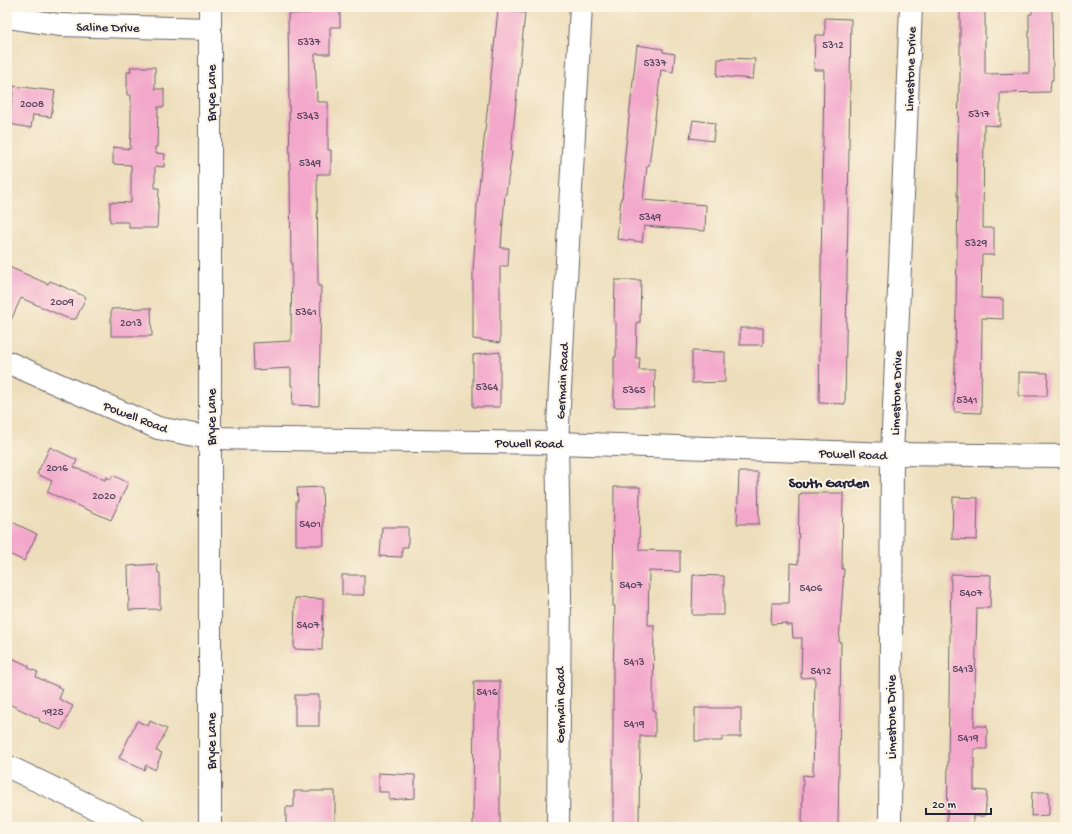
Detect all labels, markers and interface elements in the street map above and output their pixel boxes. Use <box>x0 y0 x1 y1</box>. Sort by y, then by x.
street label: Saline Drive <box>76 20 140 37</box>
street label: Limestone Drive <box>903 26 920 112</box>
house number: 5337 <box>298 37 321 49</box>
house number: 5312 <box>822 40 844 52</box>
house number: 5337 <box>644 58 667 70</box>
street label: Bryce Lane <box>205 64 220 122</box>
house number: 2008 <box>20 99 44 111</box>
house number: 5317 <box>968 109 990 121</box>
house number: 5343 <box>297 111 319 123</box>
house number: 5349 <box>299 158 322 170</box>
house number: 5349 <box>639 212 662 224</box>
house number: 5329 <box>965 238 988 250</box>
house number: 2009 <box>50 297 74 309</box>
house number: 5361 <box>295 307 317 319</box>
house number: 2013 <box>120 318 142 330</box>
street label: Germain Road <box>554 341 573 420</box>
street label: Limestone Drive <box>889 350 906 436</box>
house number: 5364 <box>476 382 499 394</box>
house number: 5365 <box>623 385 646 397</box>
street label: Bryce Lane <box>205 388 220 446</box>
house number: 5341 <box>956 395 978 407</box>
street label: Powell Road <box>100 399 171 438</box>
street label: Powell Road <box>494 436 564 453</box>
street label: Powell Road <box>818 447 888 464</box>
house number: 2016 <box>46 463 68 475</box>
district label: South Garden <box>789 476 870 493</box>
house number: 2020 <box>92 491 116 503</box>
house number: 5401 <box>299 519 321 531</box>
house number: 5407 <box>620 580 643 592</box>
house number: 5406 <box>800 583 823 595</box>
house number: 5407 <box>960 588 983 600</box>
house number: 5407 <box>297 620 320 632</box>
house number: 5413 <box>623 657 645 669</box>
house number: 5413 <box>952 664 974 676</box>
street label: Germain Road <box>554 665 569 743</box>
house number: 5412 <box>811 666 832 678</box>
street label: Limestone Drive <box>885 674 900 759</box>
house number: 5416 <box>476 687 498 699</box>
house number: 1925 <box>41 707 64 719</box>
street label: Bryce Lane <box>205 712 220 770</box>
house number: 5419 <box>624 719 645 731</box>
house number: 5419 <box>958 733 979 745</box>
scale bar <box>926 790 991 816</box>
text: 20 m <box>932 799 957 813</box>

